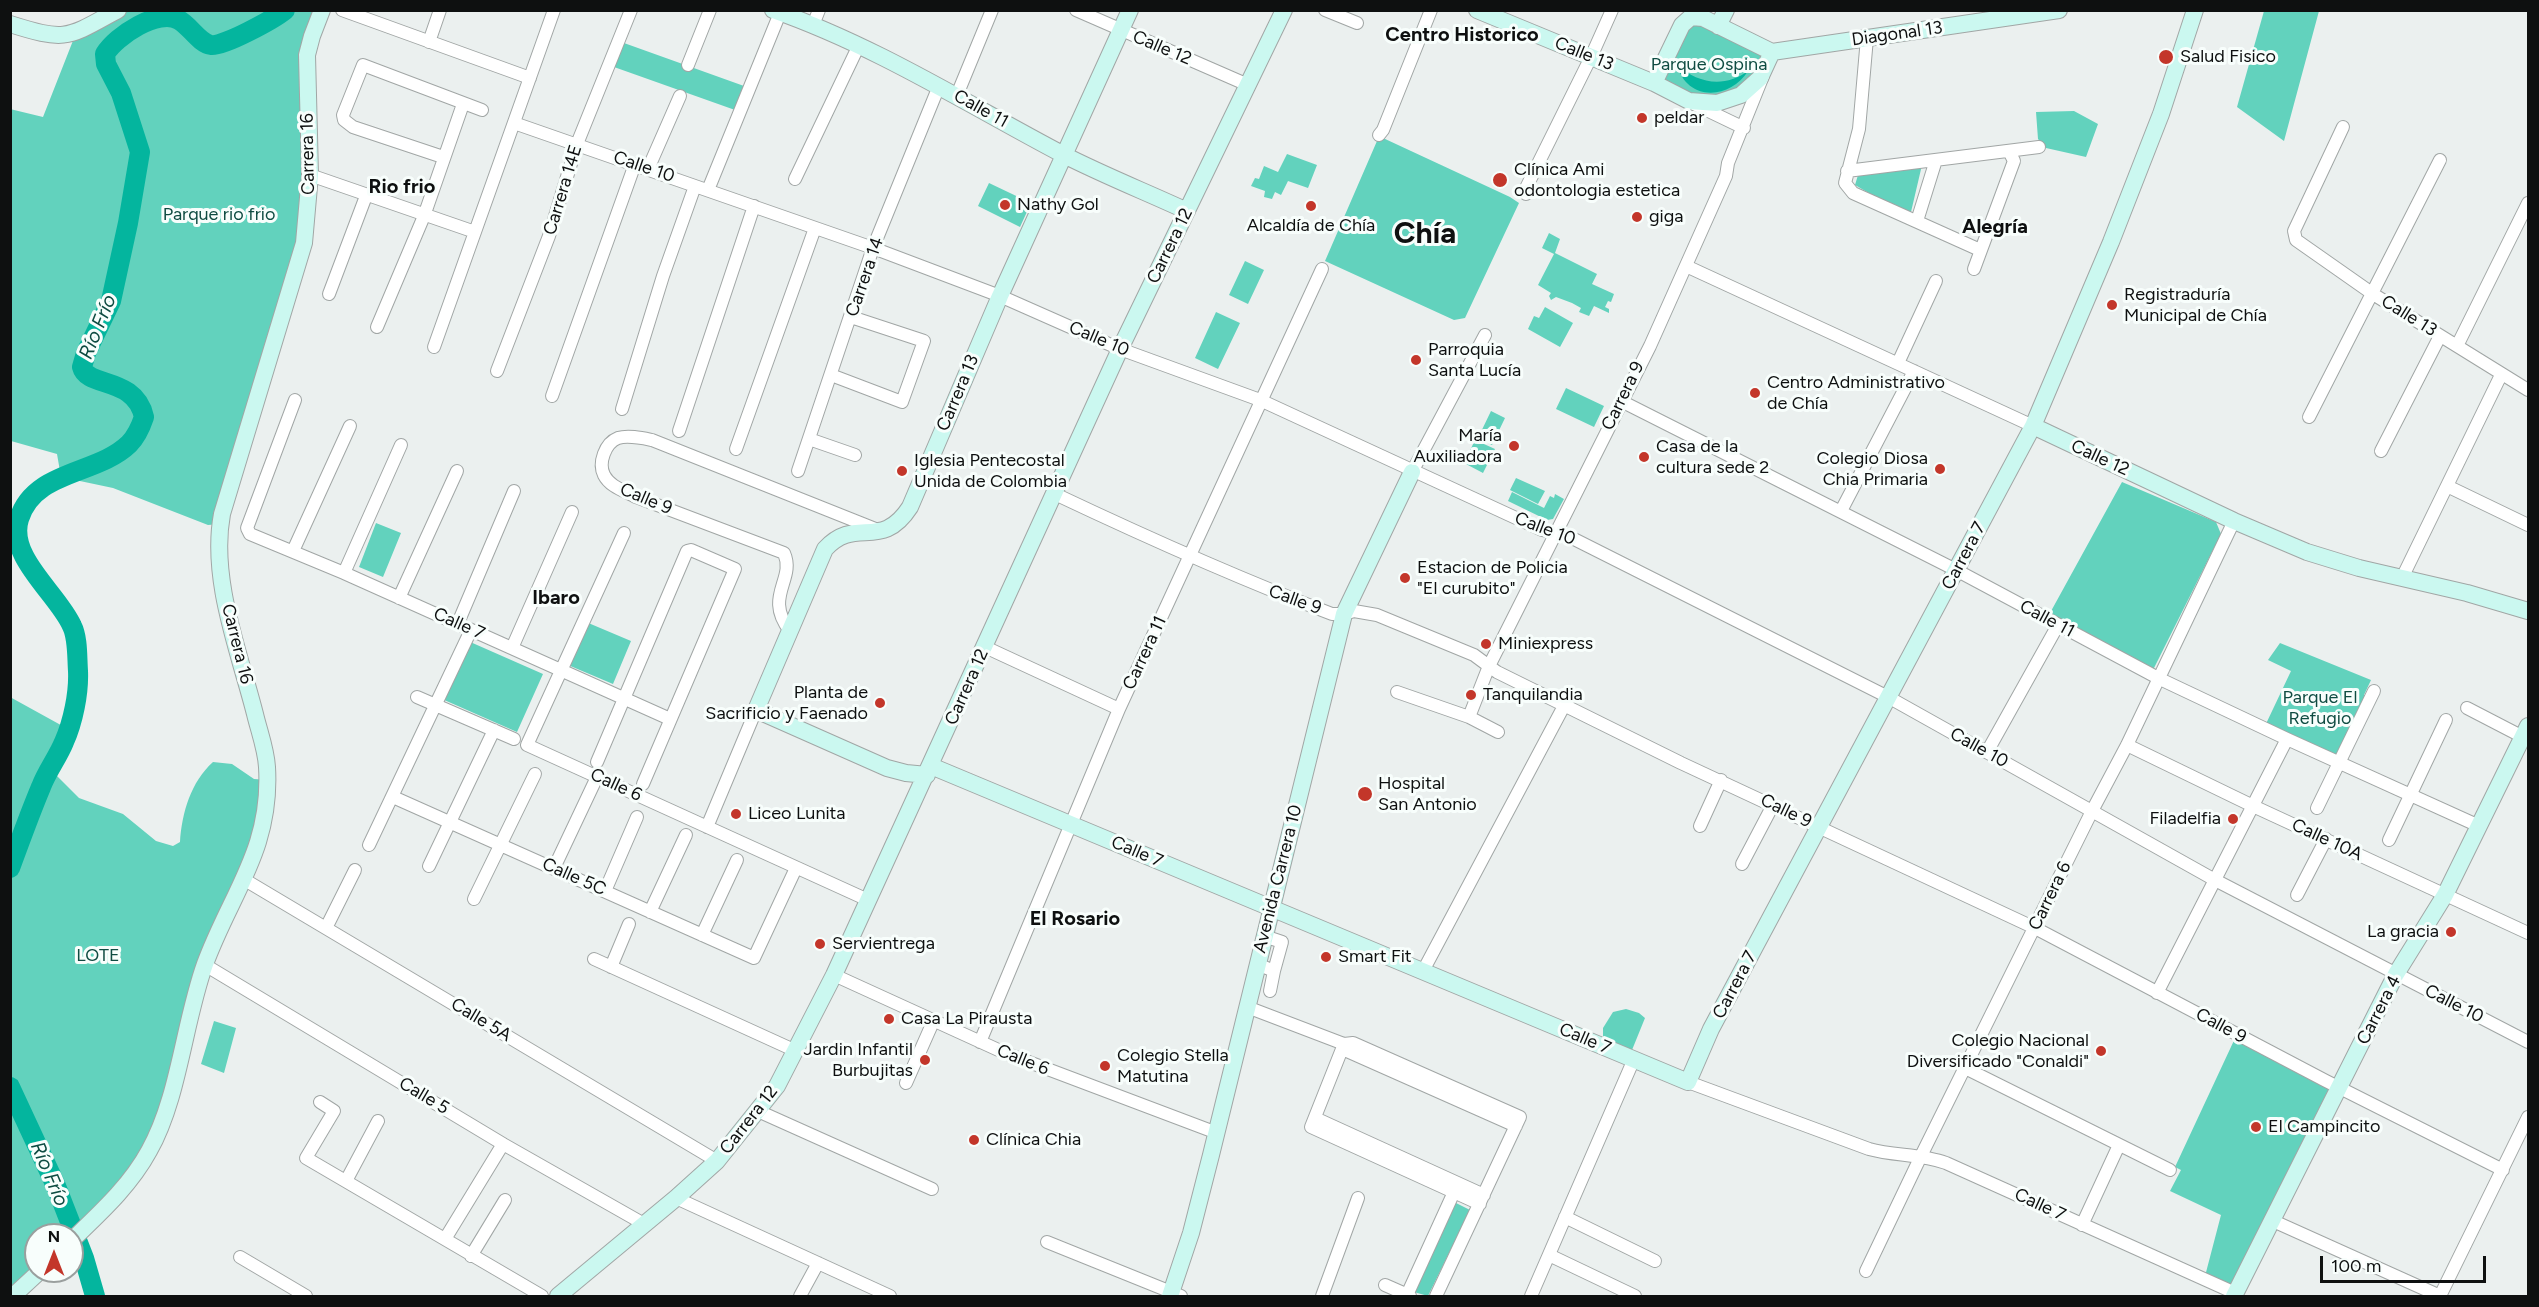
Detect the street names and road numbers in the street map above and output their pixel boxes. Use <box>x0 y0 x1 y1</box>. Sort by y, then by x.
street label: Diagonal 13 <box>1850 17 1944 51</box>
street label: Calle 12 <box>1129 26 1195 70</box>
street label: Calle 13 <box>1551 32 1617 76</box>
street label: Calle 11 <box>950 85 1012 133</box>
street label: Carrera 16 <box>296 113 320 195</box>
street label: Carrera 14E <box>539 142 587 238</box>
street label: Calle 10 <box>611 146 677 188</box>
street label: Carrera 12 <box>1142 205 1198 287</box>
street label: Carrera 14 <box>841 234 889 320</box>
street label: Calle 13 <box>2377 291 2441 341</box>
street label: Calle 10 <box>1066 317 1132 361</box>
street label: Carrera 13 <box>932 351 984 435</box>
street label: Carrera 9 <box>1597 358 1649 434</box>
street label: Calle 12 <box>2067 435 2133 481</box>
street label: Calle 9 <box>617 478 675 520</box>
street label: Calle 10 <box>1512 508 1578 550</box>
street label: Carrera 7 <box>1937 518 1991 594</box>
street label: Calle 9 <box>1266 581 1324 619</box>
street label: Calle 11 <box>2016 596 2078 642</box>
street label: Carrera 16 <box>217 602 257 686</box>
street label: Calle 7 <box>430 603 488 645</box>
street label: Carrera 11 <box>1119 613 1171 693</box>
street label: Carrera 12 <box>941 645 993 729</box>
street label: Calle 10 <box>1946 723 2012 773</box>
street label: Calle 6 <box>587 764 645 806</box>
street label: Calle 9 <box>1757 789 1815 833</box>
street label: Avenida Carrera 10 <box>1249 803 1307 955</box>
street label: Calle 10A <box>2288 814 2366 866</box>
street label: Calle 7 <box>1108 832 1166 872</box>
street label: Calle 5C <box>539 853 609 901</box>
street label: Carrera 6 <box>2024 858 2076 934</box>
street label: Carrera 7 <box>1708 947 1762 1023</box>
street label: Carrera 4 <box>2352 972 2406 1048</box>
street label: Calle 10 <box>2421 980 2487 1028</box>
street label: Calle 5A <box>447 994 515 1046</box>
street label: Calle 9 <box>2192 1004 2250 1048</box>
street label: Calle 7 <box>1556 1019 1614 1059</box>
street label: Calle 6 <box>994 1040 1052 1080</box>
street label: Calle 5 <box>395 1073 453 1119</box>
street label: Carrera 12 <box>715 1081 783 1159</box>
street label: Calle 7 <box>2011 1184 2069 1226</box>

